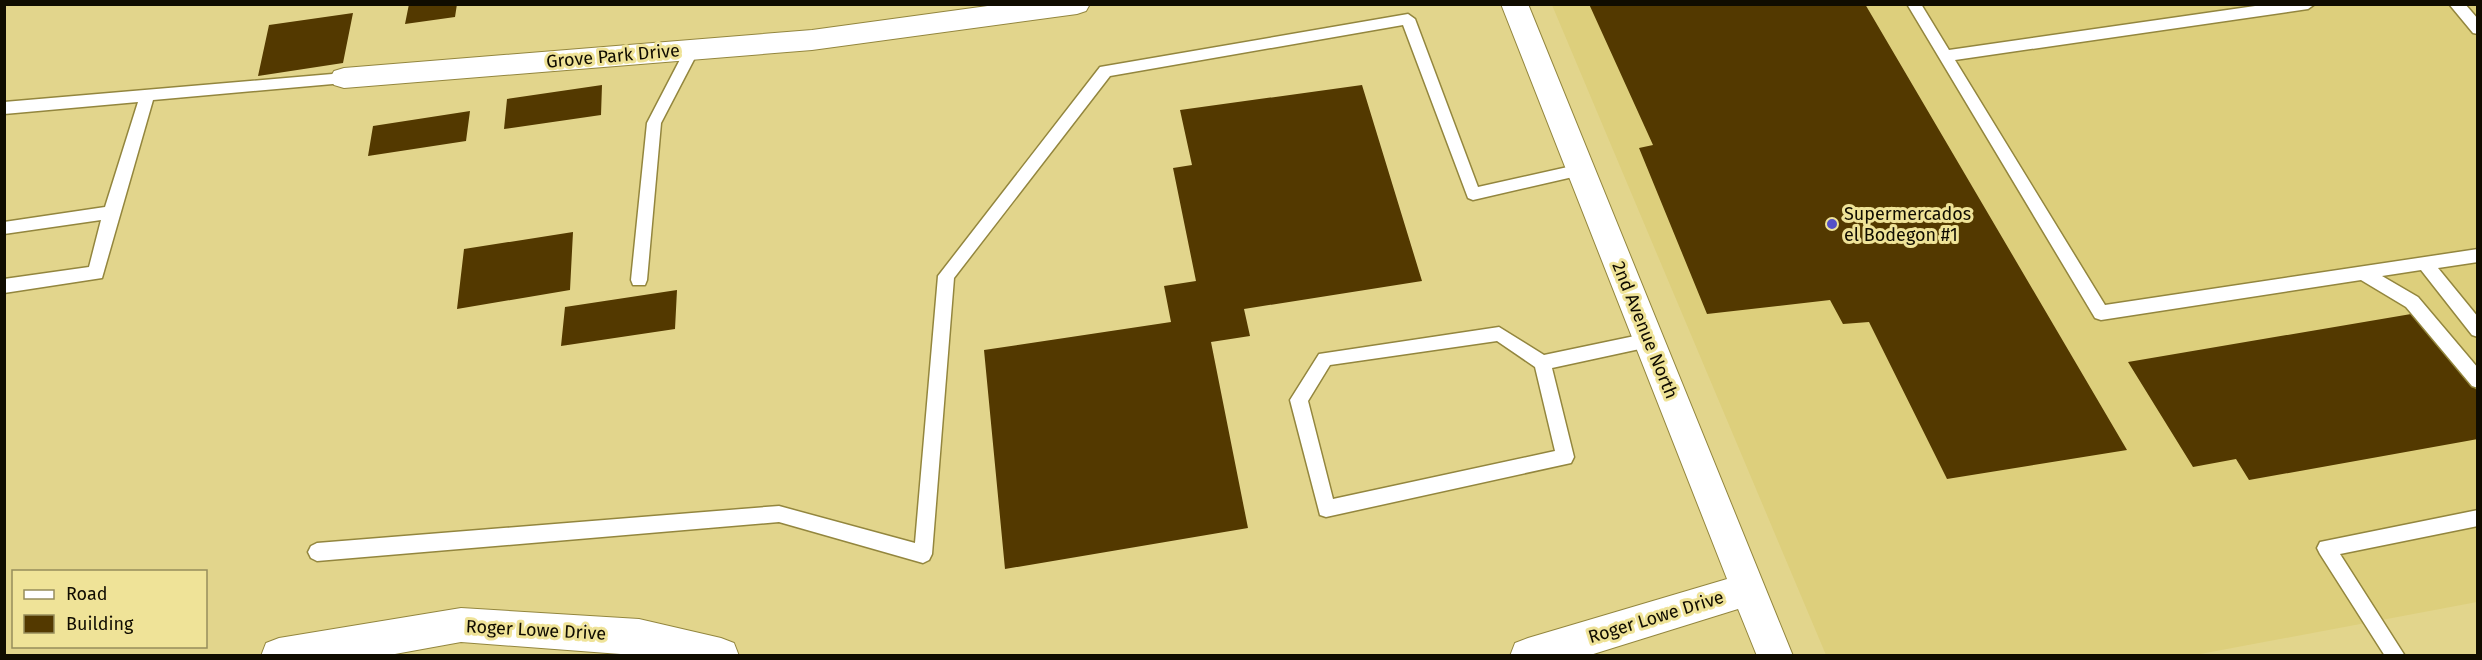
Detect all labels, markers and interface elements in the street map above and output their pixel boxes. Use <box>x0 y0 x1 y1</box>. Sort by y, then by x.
street label: Grove Park Drive <box>545 39 681 73</box>
place label: Supermercados el Bodegon #1 <box>1844 203 1971 246</box>
marker: Supermercados el Bodegon #1 <box>1825 217 1839 231</box>
street label: 2nd Avenue North <box>1607 258 1683 402</box>
legend <box>12 570 207 648</box>
text: Road <box>66 583 108 605</box>
street label: Roger Lowe Drive <box>1586 586 1726 648</box>
text: Building <box>66 613 134 635</box>
street label: Roger Lowe Drive <box>465 615 607 645</box>

